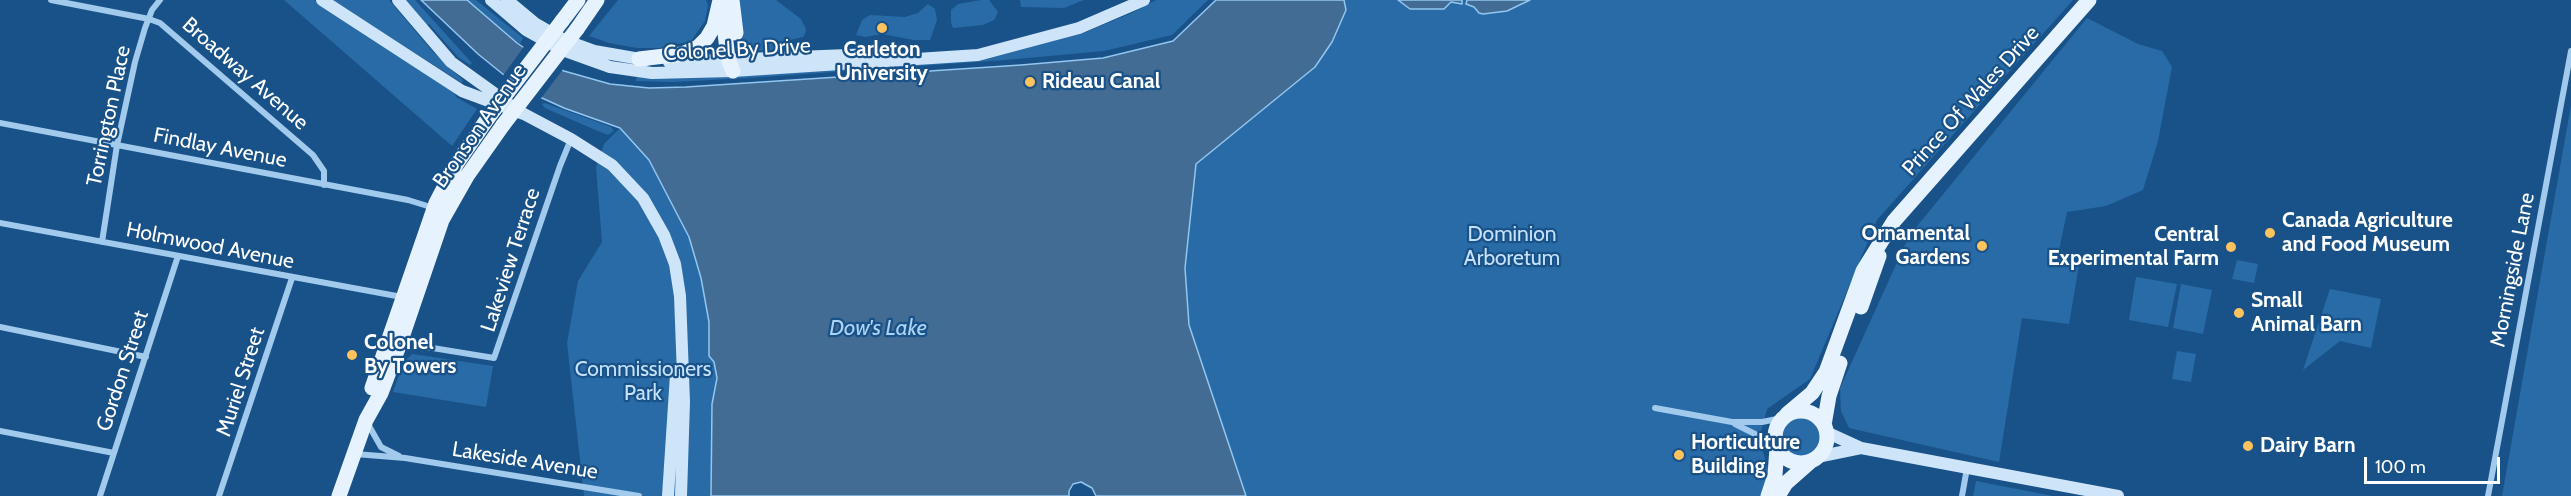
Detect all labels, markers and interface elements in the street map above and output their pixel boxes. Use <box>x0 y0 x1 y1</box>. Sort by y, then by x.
street label: Broadway Avenue <box>177 12 313 136</box>
marker: Carleton University <box>875 21 889 35</box>
street label: Prince Of Wales Drive <box>1897 21 2045 181</box>
street label: Colonel By Drive <box>663 34 811 66</box>
place label: Carleton University <box>836 37 928 87</box>
street label: Torrington Place <box>82 43 136 189</box>
street label: Bronson Avenue <box>428 59 532 193</box>
place label: Rideau Canal <box>1042 69 1160 95</box>
marker: Rideau Canal <box>1023 75 1037 89</box>
street label: Findlay Avenue <box>151 123 289 173</box>
street label: Lakeview Terrace <box>476 185 546 335</box>
street label: Morningside Lane <box>2486 191 2540 349</box>
place label: Canada Agriculture and Food Museum <box>2282 208 2453 258</box>
street label: Holmwood Avenue <box>124 217 296 275</box>
place label: Ornamental Gardens <box>1861 221 1970 271</box>
park label: Dominion Arboretum <box>1464 222 1560 272</box>
place label: Central Experimental Farm <box>2048 222 2219 272</box>
marker: Canada Agriculture and Food Museum <box>2263 226 2277 240</box>
marker: Ornamental Gardens <box>1975 239 1989 253</box>
marker: Central Experimental Farm <box>2224 240 2238 254</box>
place label: Small Animal Barn <box>2251 288 2362 338</box>
marker: Small Animal Barn <box>2232 306 2246 320</box>
street label: Gordon Street <box>92 307 154 435</box>
water label: Dow's Lake <box>829 316 927 342</box>
street label: Muriel Street <box>212 324 270 440</box>
place label: Colonel By Towers <box>364 330 456 380</box>
marker: Colonel By Towers <box>345 348 359 362</box>
park label: Commissioners Park <box>575 357 711 407</box>
place label: Horticulture Building <box>1691 430 1800 480</box>
place label: Dairy Barn <box>2260 433 2355 459</box>
street label: Lakeside Avenue <box>450 437 600 485</box>
marker: Dairy Barn <box>2241 439 2255 453</box>
scale bar <box>2367 445 2504 483</box>
marker: Horticulture Building <box>1672 448 1686 462</box>
text: 100 m <box>2375 456 2426 478</box>

